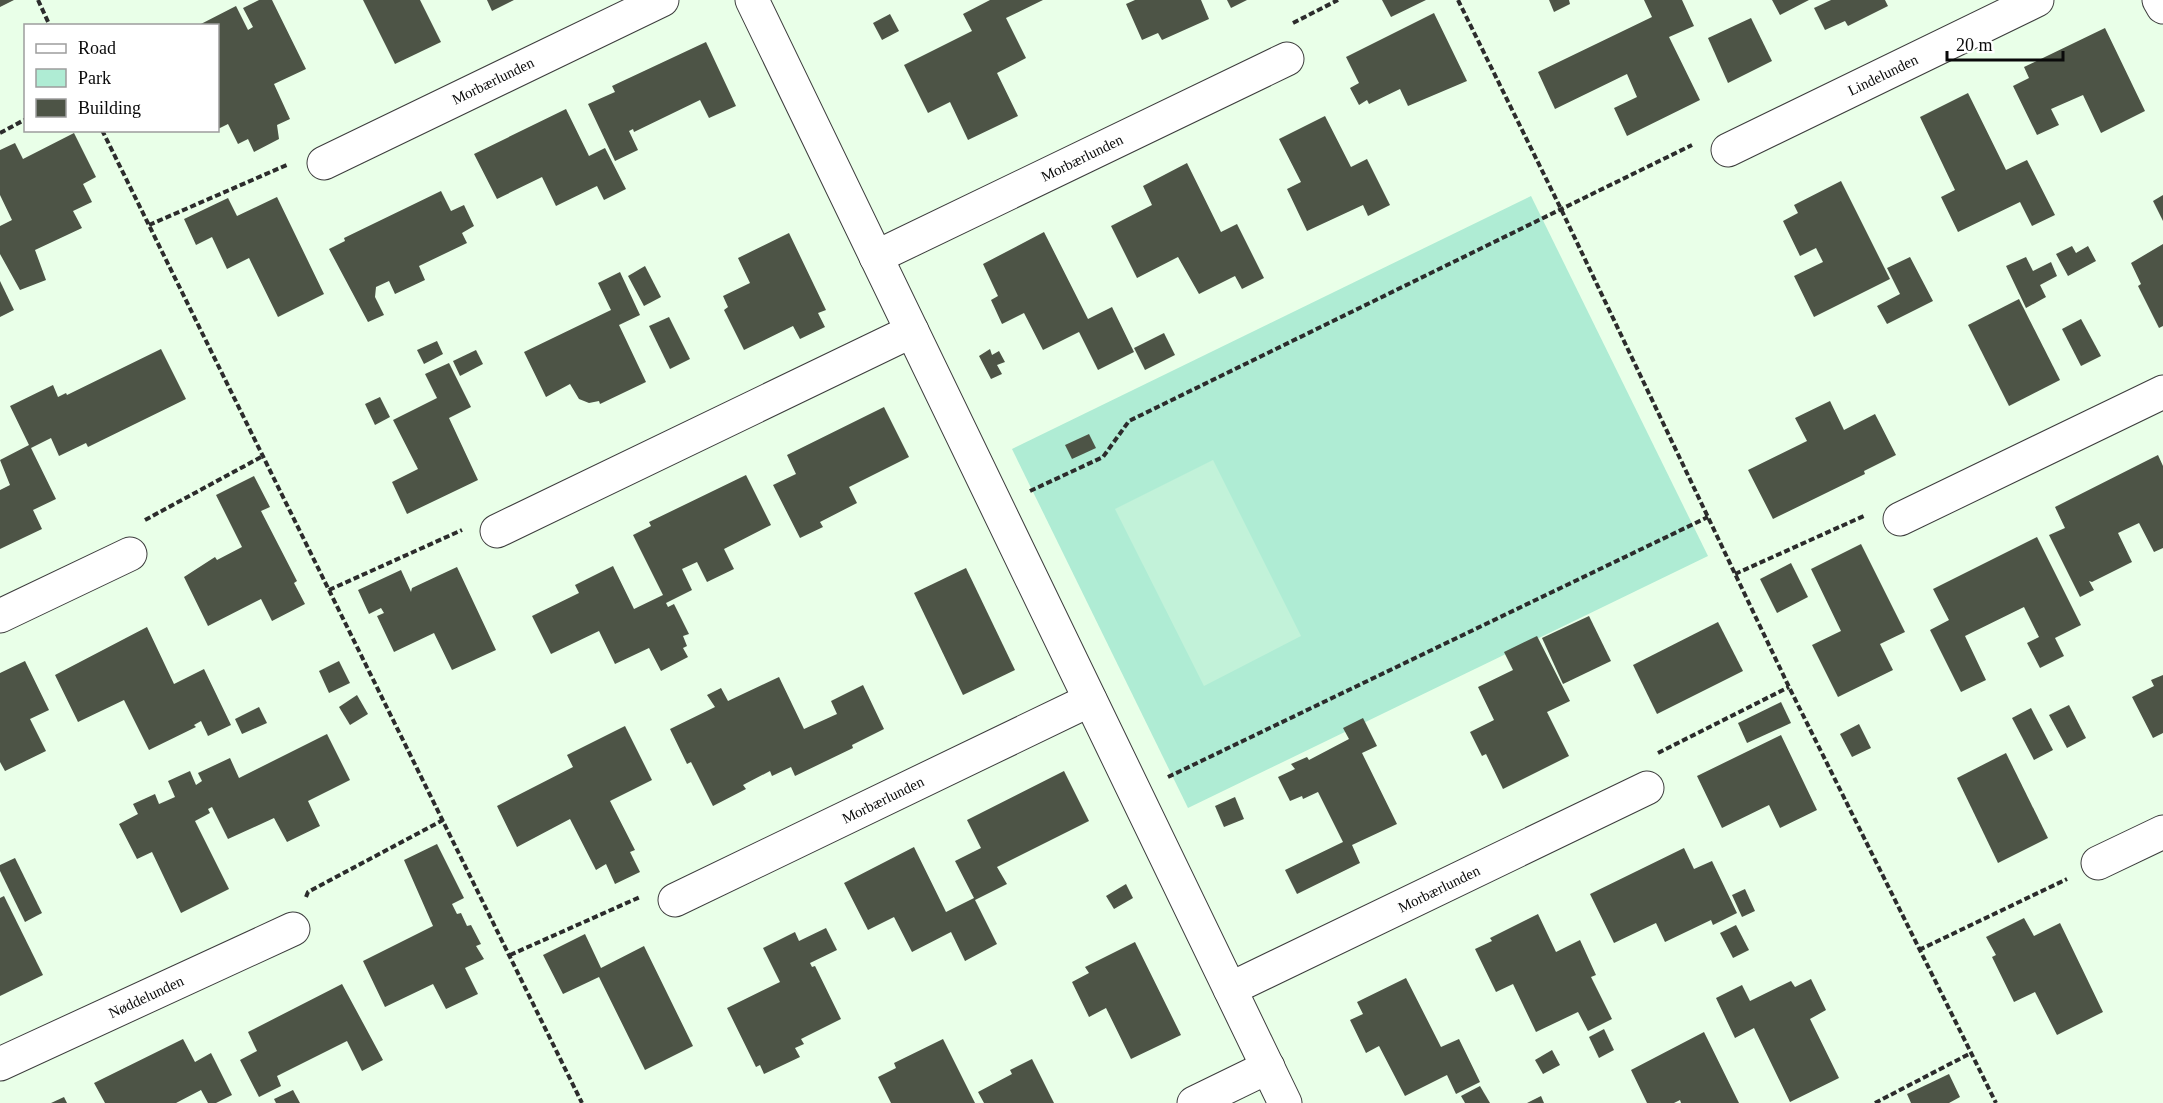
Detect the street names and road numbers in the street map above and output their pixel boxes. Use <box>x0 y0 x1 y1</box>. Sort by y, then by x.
street label: Lindelunden <box>1845 51 1921 99</box>
street label: Morbærlunden <box>449 54 537 108</box>
street label: Morbærlunden <box>1038 131 1126 185</box>
street label: Morbærlunden <box>839 773 927 827</box>
street label: Morbærlunden <box>1395 862 1483 916</box>
street label: Nøddelunden <box>106 972 186 1021</box>

